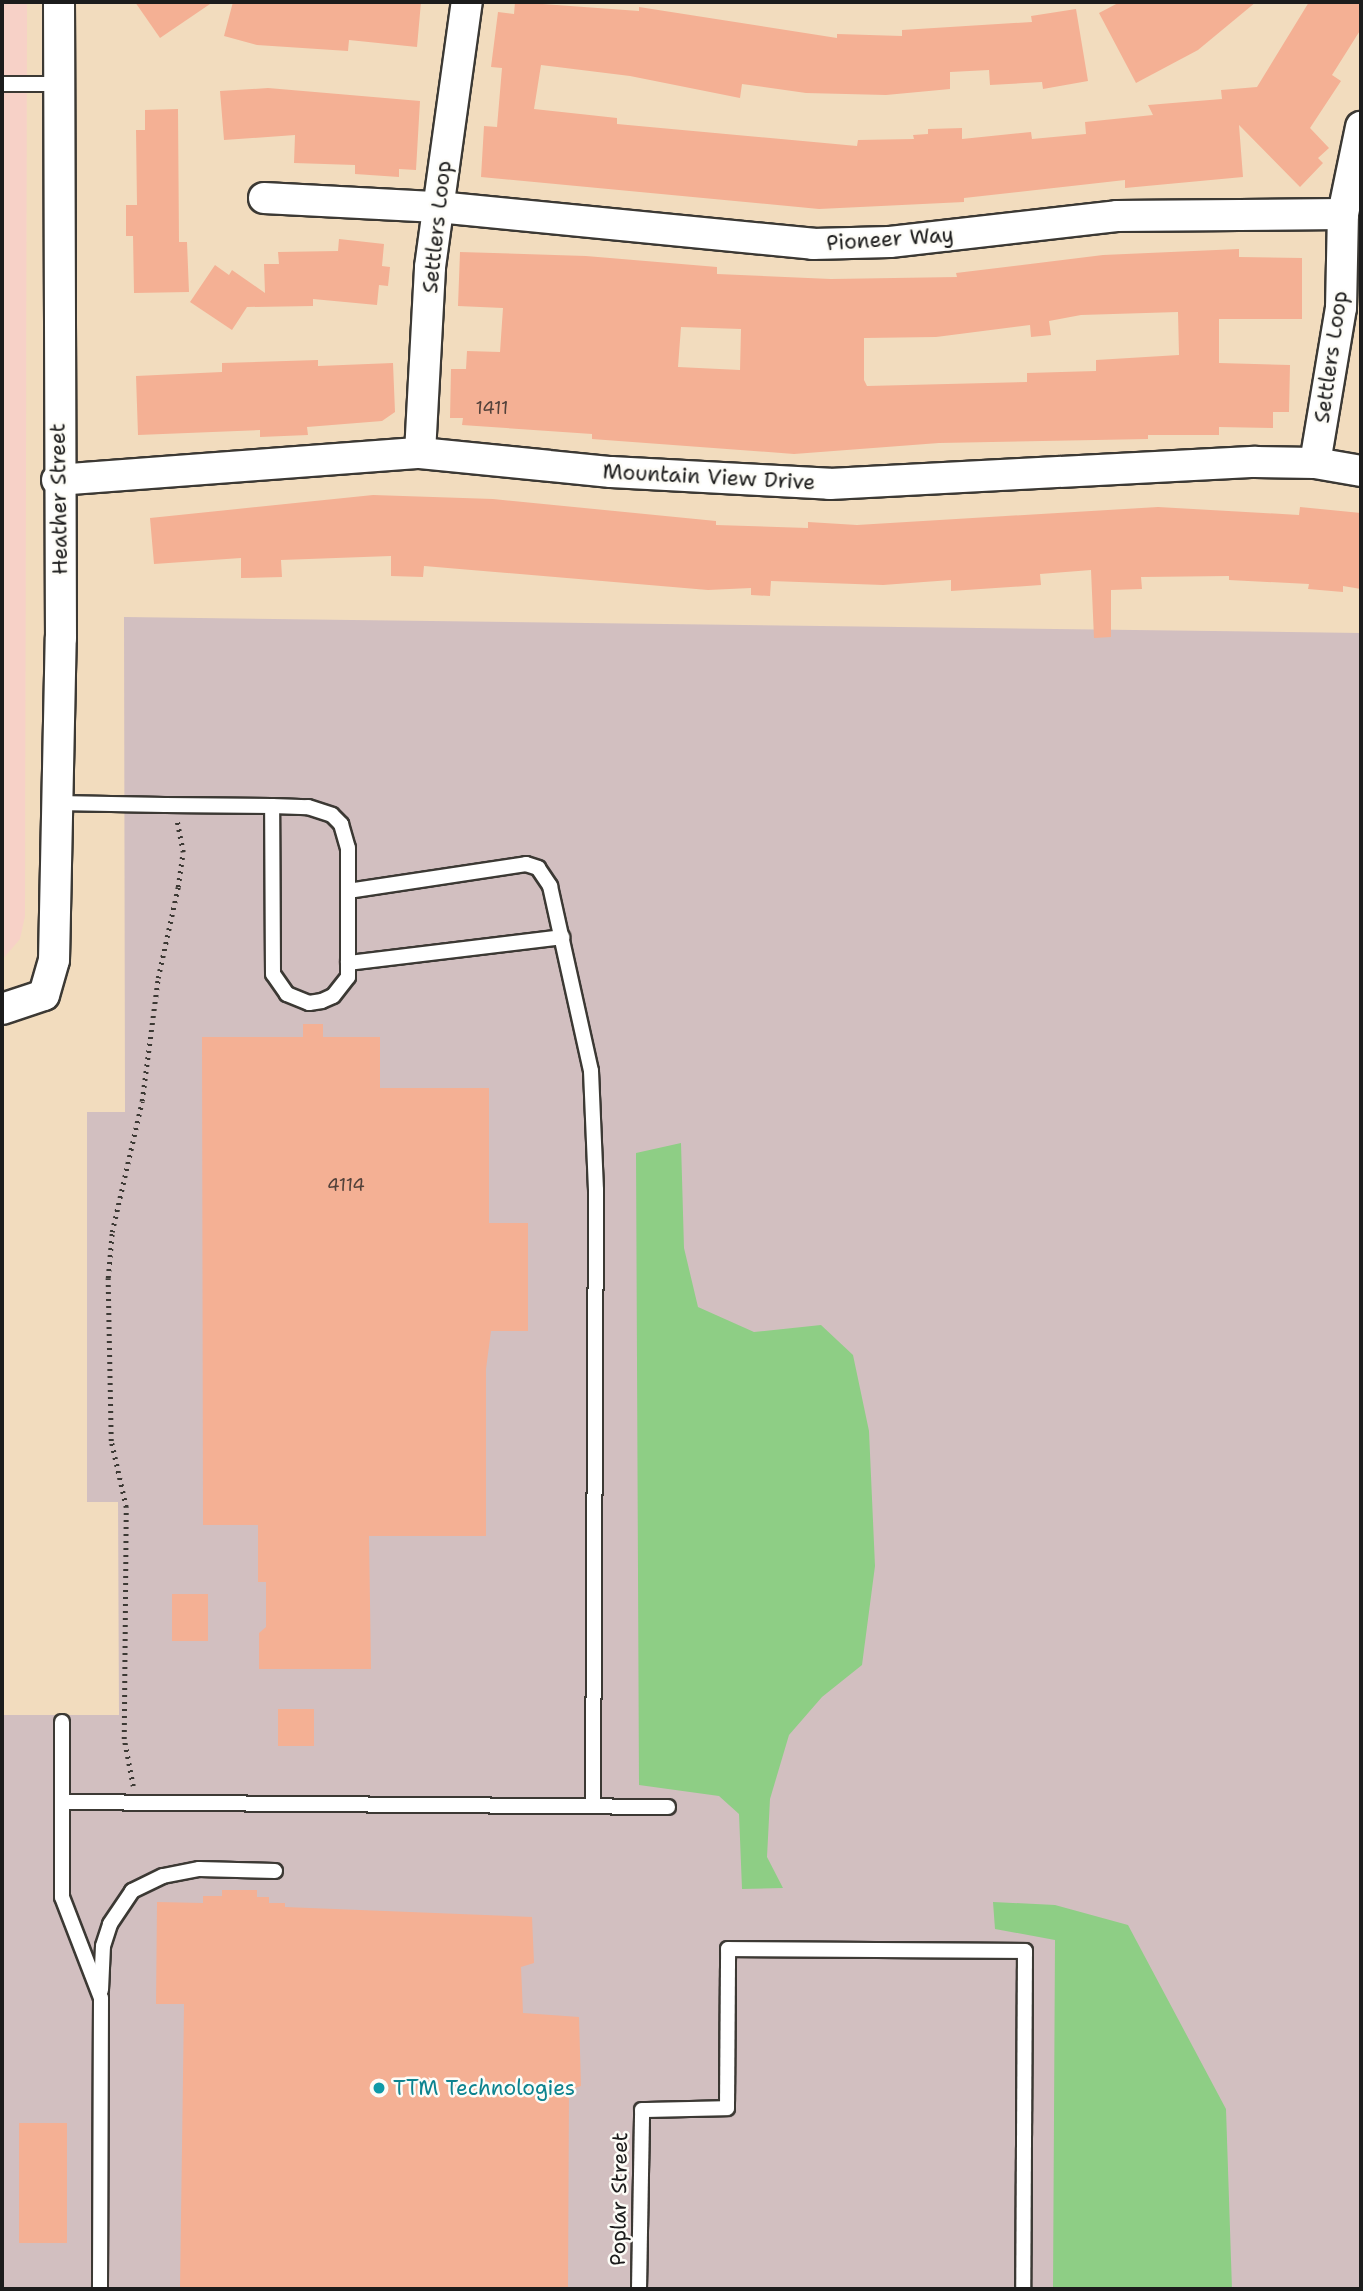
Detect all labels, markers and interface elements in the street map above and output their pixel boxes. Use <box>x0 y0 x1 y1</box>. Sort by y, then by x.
street label: Settlers Loop <box>418 159 456 295</box>
street label: Pioneer Way <box>826 222 954 256</box>
street label: Settlers Loop <box>1309 289 1353 425</box>
house number: 1411 <box>476 397 508 419</box>
street label: Heather Street <box>45 423 73 575</box>
street label: Mountain View Drive <box>602 459 816 495</box>
house number: 4114 <box>327 1174 365 1196</box>
place label: TTM Technologies <box>393 2075 575 2101</box>
marker: TTM Technologies <box>371 2080 387 2096</box>
street label: Poplar Street <box>605 2132 633 2266</box>

